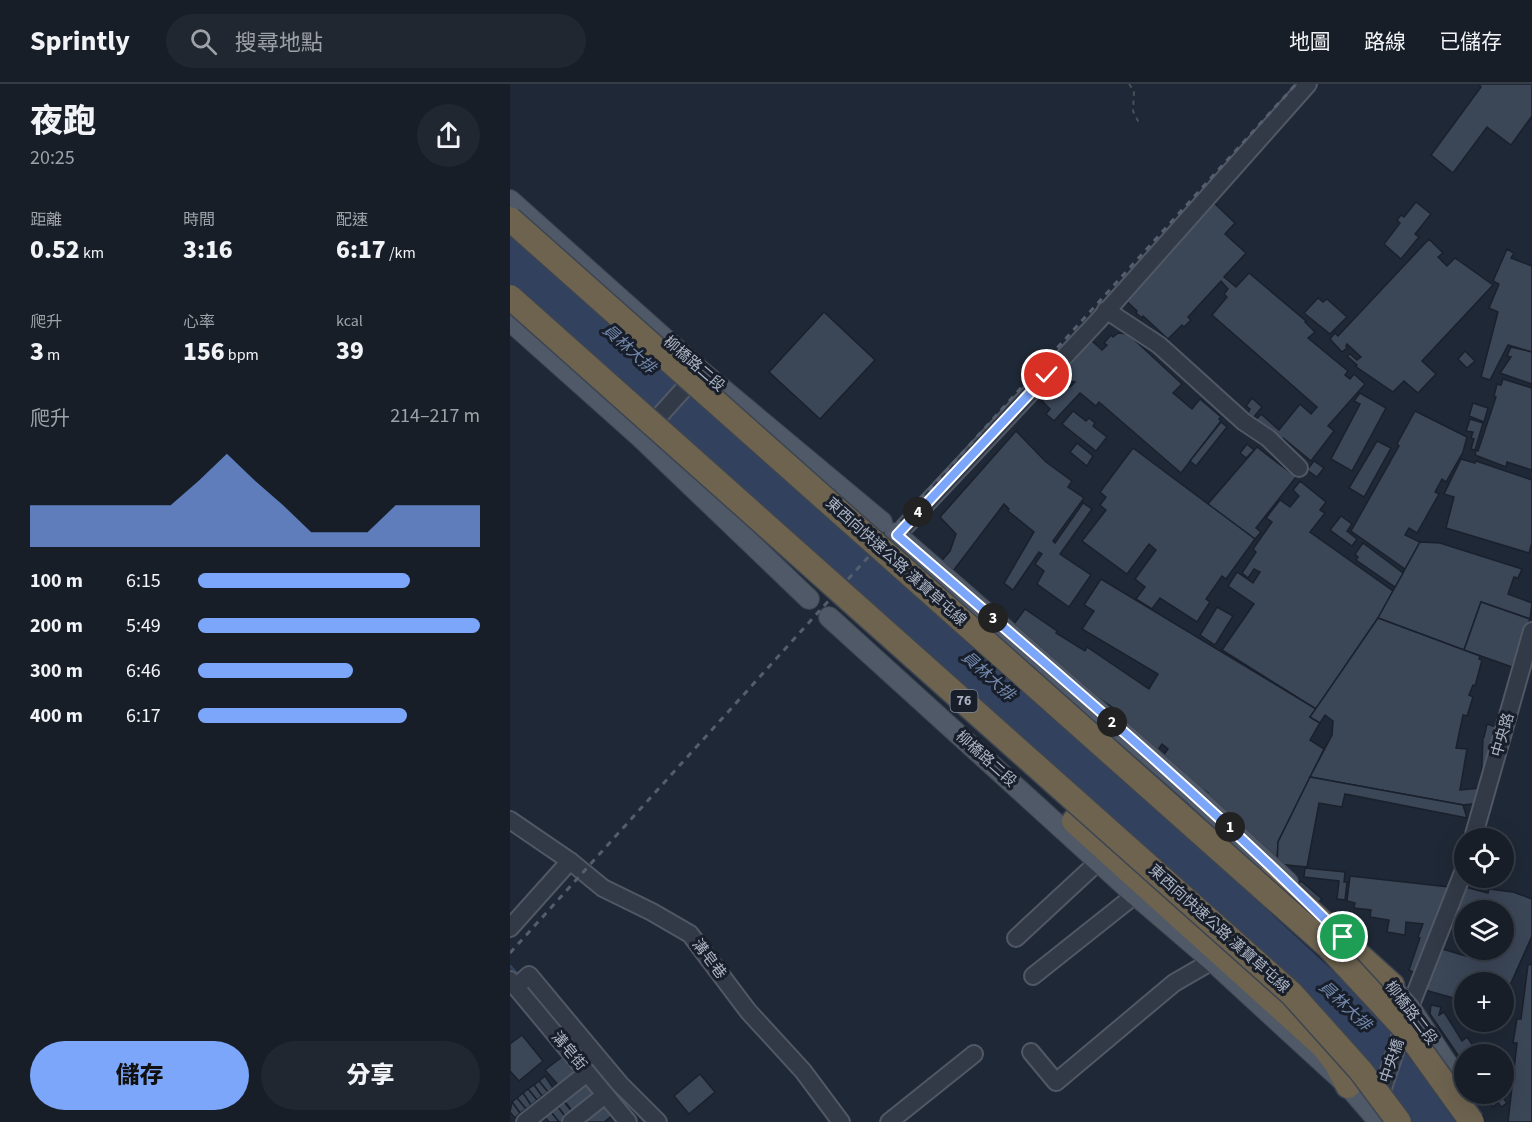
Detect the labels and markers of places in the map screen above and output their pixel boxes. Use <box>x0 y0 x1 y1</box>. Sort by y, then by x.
pin <box>1021 349 1072 400</box>
pin: 4 <box>903 497 933 527</box>
pin: 3 <box>978 603 1008 633</box>
pin: 2 <box>1097 707 1127 737</box>
pin: 1 <box>1215 812 1245 842</box>
pin <box>1317 911 1368 962</box>

